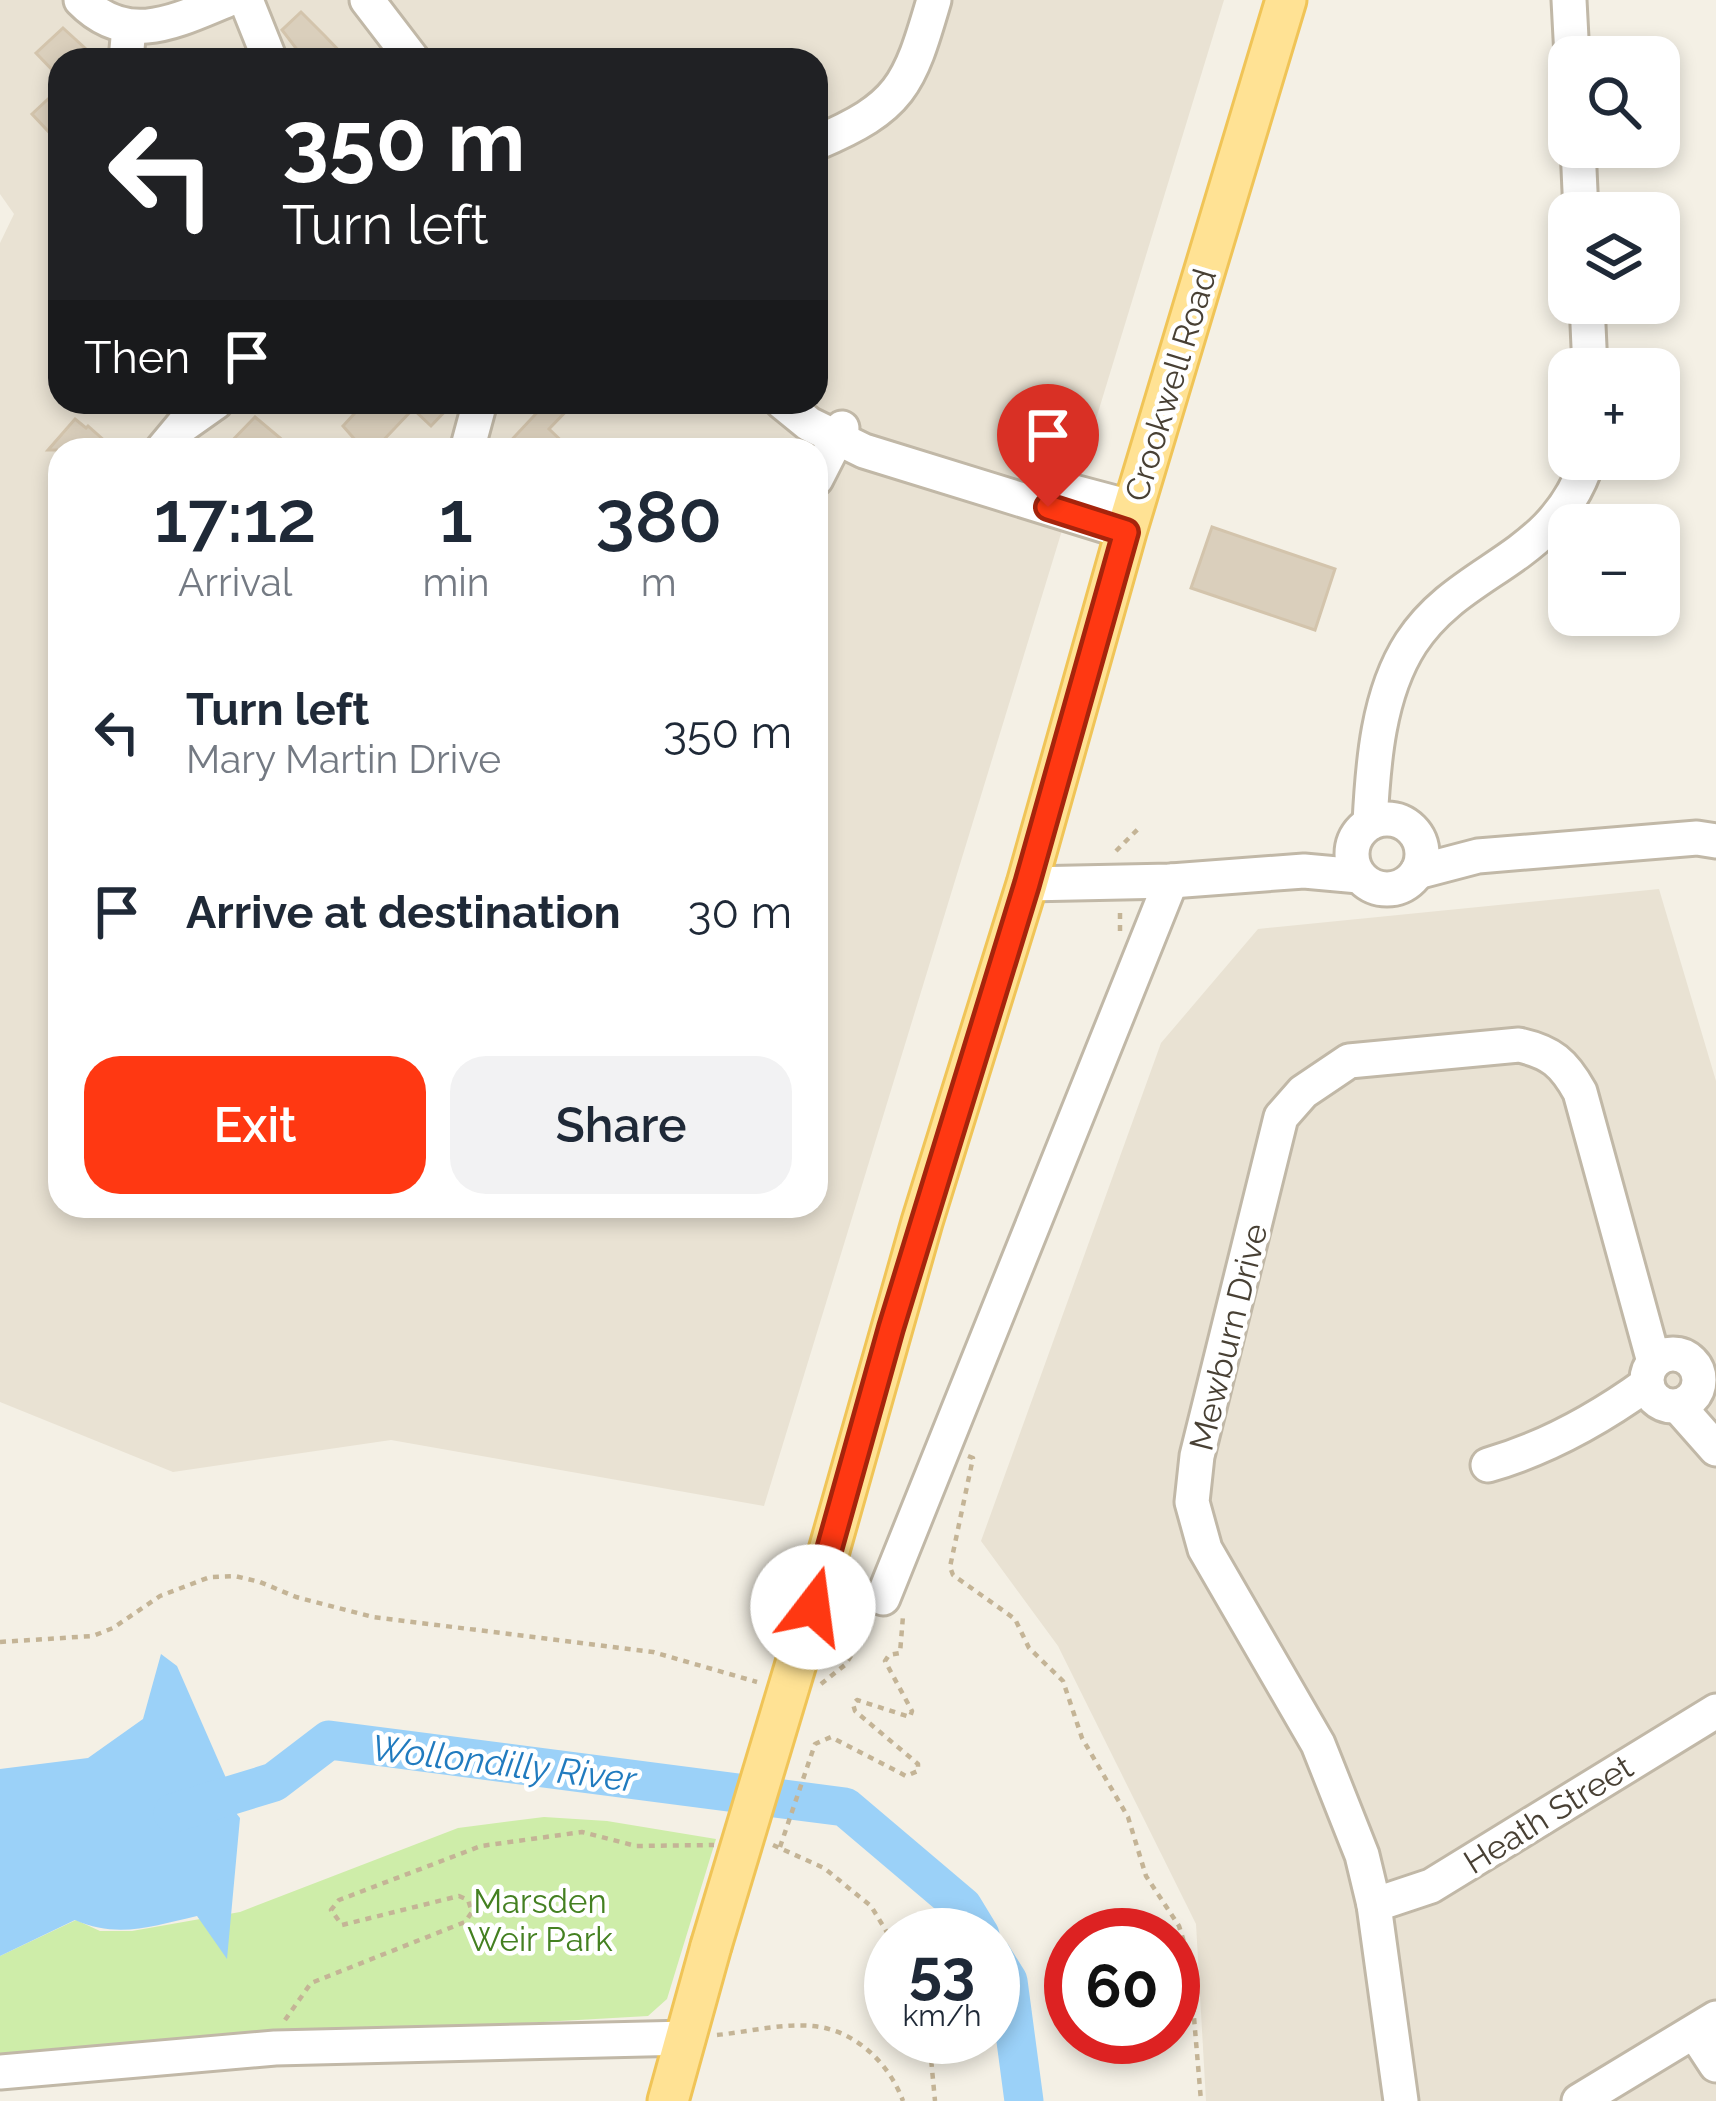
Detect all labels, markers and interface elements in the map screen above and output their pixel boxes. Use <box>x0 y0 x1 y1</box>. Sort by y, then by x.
map controls <box>1548 36 1680 636</box>
button: search <box>1548 36 1680 168</box>
text: 350 m <box>282 92 525 191</box>
icon: left <box>84 96 240 252</box>
button: layers <box>1548 192 1680 324</box>
text: Turn left <box>282 193 489 257</box>
street label: Crookwell Road <box>1117 264 1224 506</box>
icon: arrive <box>214 324 280 390</box>
text: Then <box>84 331 190 384</box>
button: + <box>1548 348 1680 480</box>
pin <box>997 384 1099 507</box>
icon: arrive <box>1015 402 1081 468</box>
text: 17:12 <box>154 474 317 559</box>
text: 1 <box>439 474 473 559</box>
text: 380 <box>595 474 722 559</box>
button: − <box>1548 504 1680 636</box>
text: Arrival <box>178 559 292 605</box>
text: min <box>422 559 489 605</box>
text: m <box>641 559 677 605</box>
text: Turn left <box>186 683 369 736</box>
icon: left <box>84 699 150 765</box>
text: 350 m <box>663 706 792 759</box>
text: Mary Martin Drive <box>186 736 501 782</box>
icon: arrive <box>84 879 150 945</box>
text: Arrive at destination <box>186 886 621 939</box>
text: 30 m <box>688 886 792 939</box>
button: Exit <box>84 1056 426 1194</box>
button: Share <box>450 1056 792 1194</box>
street label: Mewburn Drive <box>1181 1220 1276 1455</box>
position arrow <box>750 1544 876 1670</box>
water label: Wollondilly River <box>369 1726 640 1800</box>
street label: Heath Street <box>1457 1747 1640 1882</box>
park label: Marsden Weir Park <box>467 1882 613 1959</box>
speed limit sign: 60 <box>1044 1908 1200 2064</box>
text: 53 <box>909 1936 975 2006</box>
text: km/h <box>902 1998 982 2033</box>

